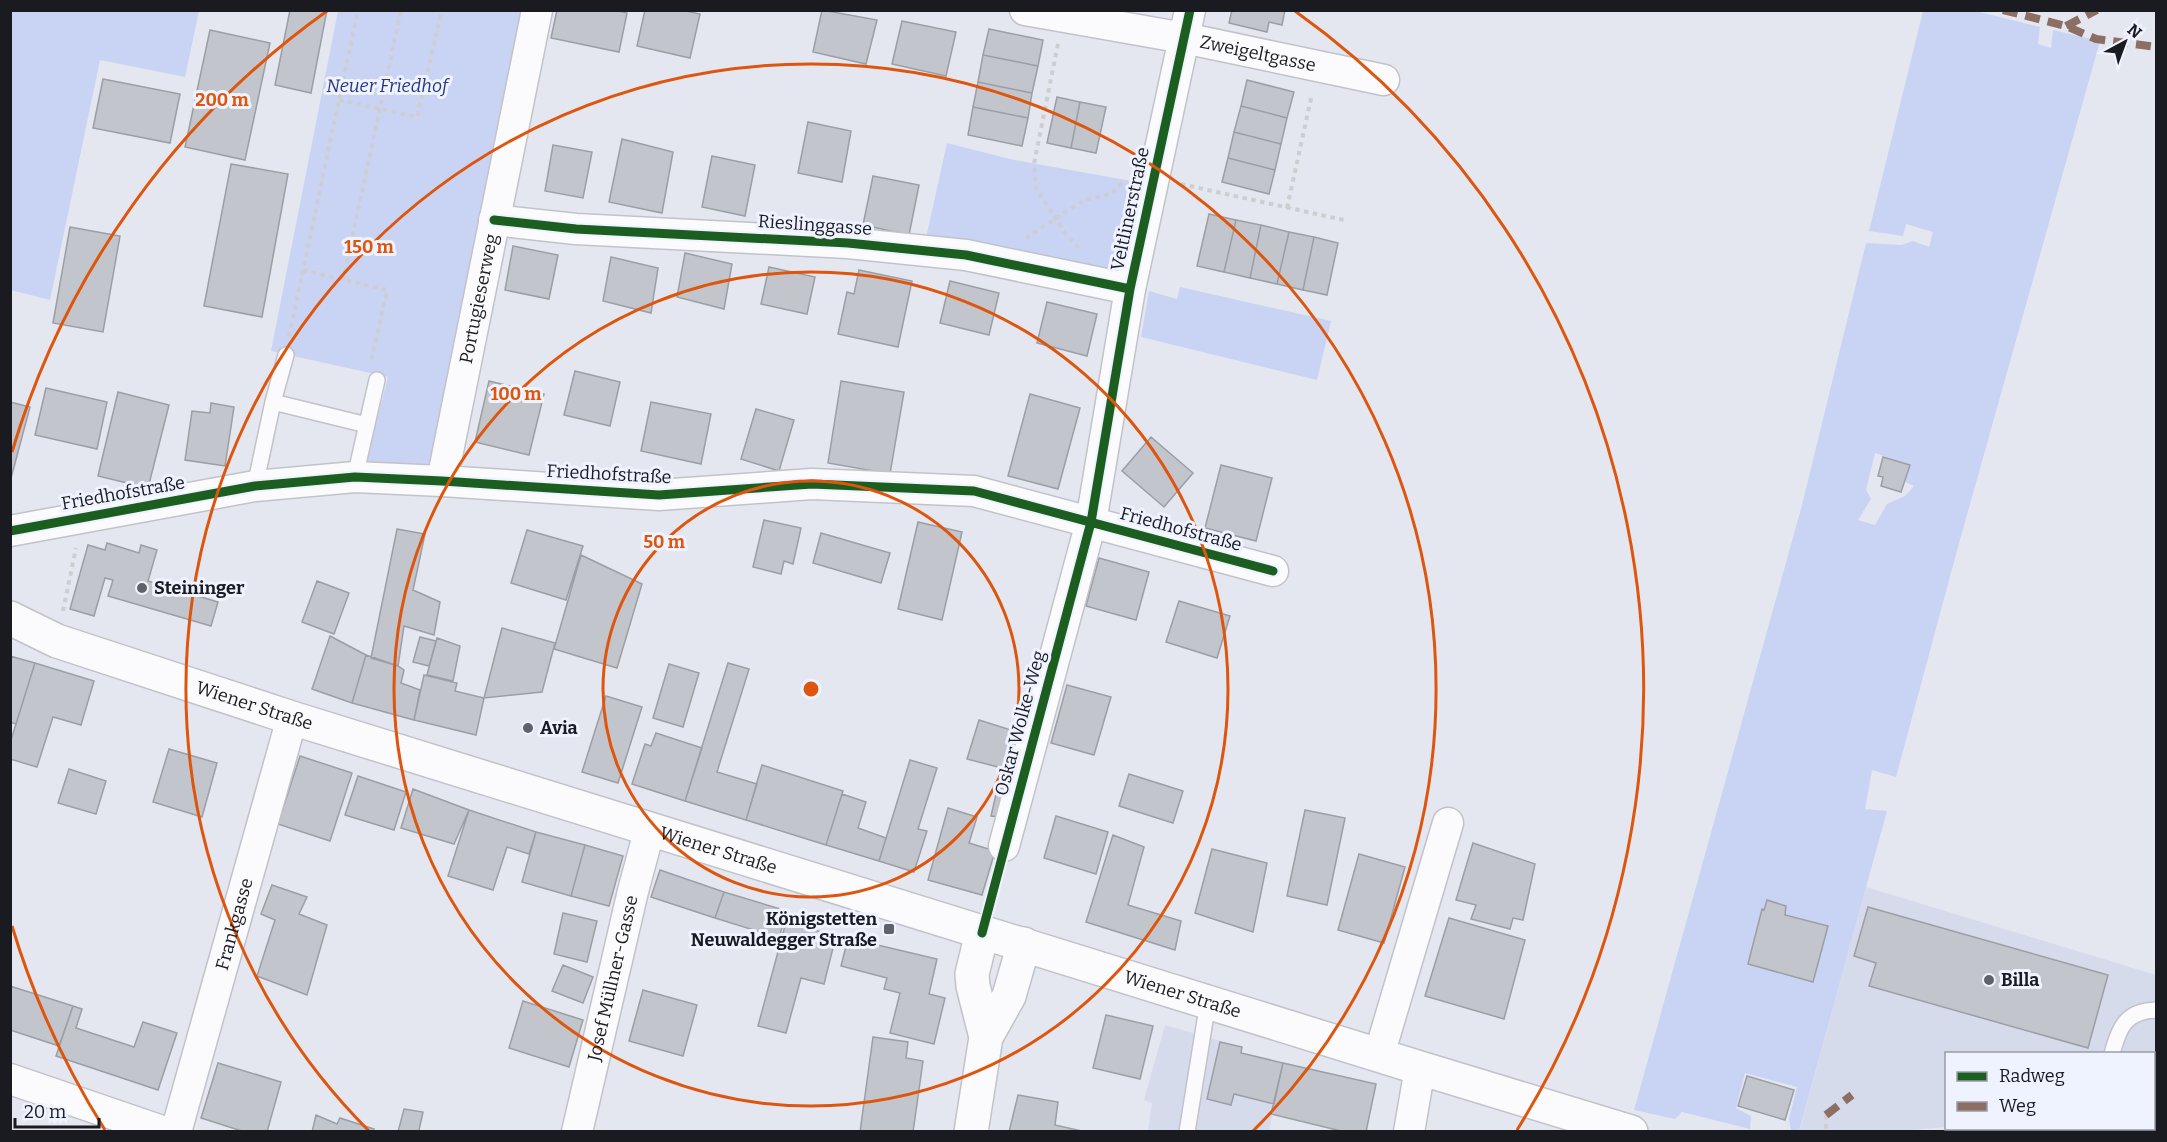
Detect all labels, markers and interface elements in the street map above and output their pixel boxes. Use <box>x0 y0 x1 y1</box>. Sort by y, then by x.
north arrow <box>2095 12 2155 72</box>
text: N <box>2124 20 2145 42</box>
street label: Zweigeltgasse <box>1198 31 1318 76</box>
park label: Neuer Friedhof <box>326 75 451 97</box>
text: 200 m <box>195 89 249 111</box>
street label: Veltlinerstraße <box>1106 145 1154 273</box>
street label: Rieslinggasse <box>757 210 873 240</box>
street label: Portugieserweg <box>455 232 503 366</box>
text: 150 m <box>344 236 394 258</box>
text: 100 m <box>490 383 542 405</box>
street label: Friedhofstraße <box>546 460 672 488</box>
street label: Friedhofstraße <box>60 471 186 515</box>
street label: Friedhofstraße <box>1118 502 1244 556</box>
text: 50 m <box>643 531 685 553</box>
place label: Steininger <box>154 577 245 599</box>
marker: Steininger <box>135 581 149 595</box>
street label: Oskar Wolke-Weg <box>990 648 1050 798</box>
street label: Wiener Straße <box>193 676 315 735</box>
centre of rings <box>801 679 821 699</box>
place label: Avia <box>540 717 578 739</box>
marker: Avia <box>521 721 535 735</box>
street label: Wiener Straße <box>657 822 780 879</box>
street label: Frankgasse <box>211 875 258 973</box>
street label: Josef Müllner-Gasse <box>583 893 643 1064</box>
place label: Königstetten Neuwaldegger Straße <box>691 908 877 951</box>
marker: Königstetten Neuwaldegger Straße <box>882 922 896 936</box>
street label: Wiener Straße <box>1121 966 1244 1023</box>
place label: Billa <box>2001 969 2039 991</box>
marker: Billa <box>1982 973 1996 987</box>
legend <box>1945 1052 2155 1130</box>
text: Radweg <box>1999 1065 2065 1087</box>
scale bar <box>15 1091 99 1129</box>
text: Weg <box>1999 1095 2036 1117</box>
text: 20 m <box>24 1101 66 1123</box>

